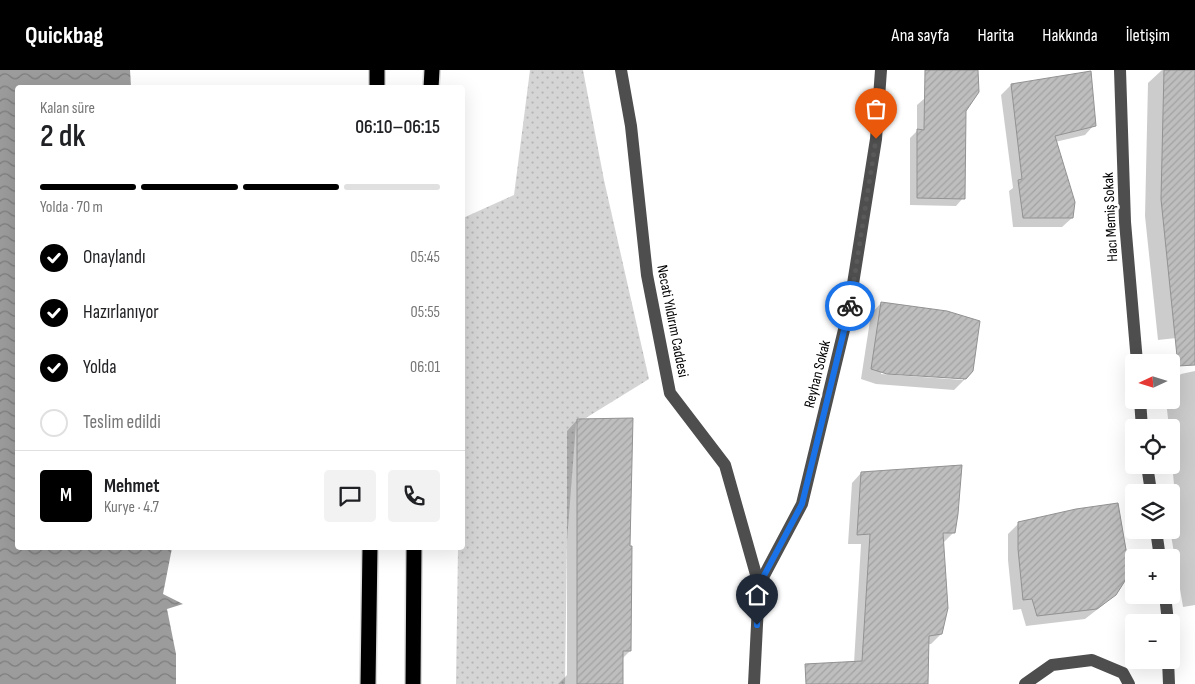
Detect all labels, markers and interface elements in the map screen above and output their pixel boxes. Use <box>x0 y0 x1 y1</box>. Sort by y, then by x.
text: Quickbag <box>25 21 103 50</box>
text: Ana sayfa <box>892 25 949 46</box>
text: Harita <box>977 25 1014 46</box>
text: Hakkında <box>1042 25 1098 46</box>
text: İletişim <box>1126 25 1170 46</box>
pin <box>855 88 897 139</box>
icon: bag <box>862 95 890 123</box>
text: Kalan süre <box>40 99 95 118</box>
text: 06:10–06:15 <box>355 116 440 139</box>
text: 2 dk <box>40 117 85 156</box>
street label: Hacı Memiş Sokak <box>1099 172 1122 262</box>
text: Yolda · 70 m <box>40 198 103 217</box>
icon: check <box>40 244 68 272</box>
text: Onaylandı <box>83 246 145 269</box>
text: 05:45 <box>410 248 440 267</box>
street label: Necati Yıldırım Caddesi <box>652 263 693 379</box>
courier <box>825 281 875 331</box>
icon: bike <box>836 292 864 320</box>
icon: check <box>40 299 68 327</box>
text: Hazırlanıyor <box>83 301 159 324</box>
text: 05:55 <box>411 303 440 322</box>
street label: Reyhan Sokak <box>800 338 835 410</box>
icon: check <box>40 354 68 382</box>
north arrow <box>1125 354 1180 409</box>
map controls <box>1125 354 1180 669</box>
text: Yolda <box>83 356 117 379</box>
text: 06:01 <box>410 358 440 377</box>
text: Teslim edildi <box>83 411 161 434</box>
button: locate <box>1125 419 1180 474</box>
button: chat <box>324 470 376 522</box>
button: phone <box>388 470 440 522</box>
text: Mehmet <box>104 475 160 498</box>
text: M <box>60 484 72 507</box>
button: layers <box>1125 484 1180 539</box>
text: Kurye · 4.7 <box>104 498 159 517</box>
button: + <box>1125 549 1180 604</box>
pin <box>736 574 778 625</box>
icon: home <box>743 581 771 609</box>
button: − <box>1125 614 1180 669</box>

